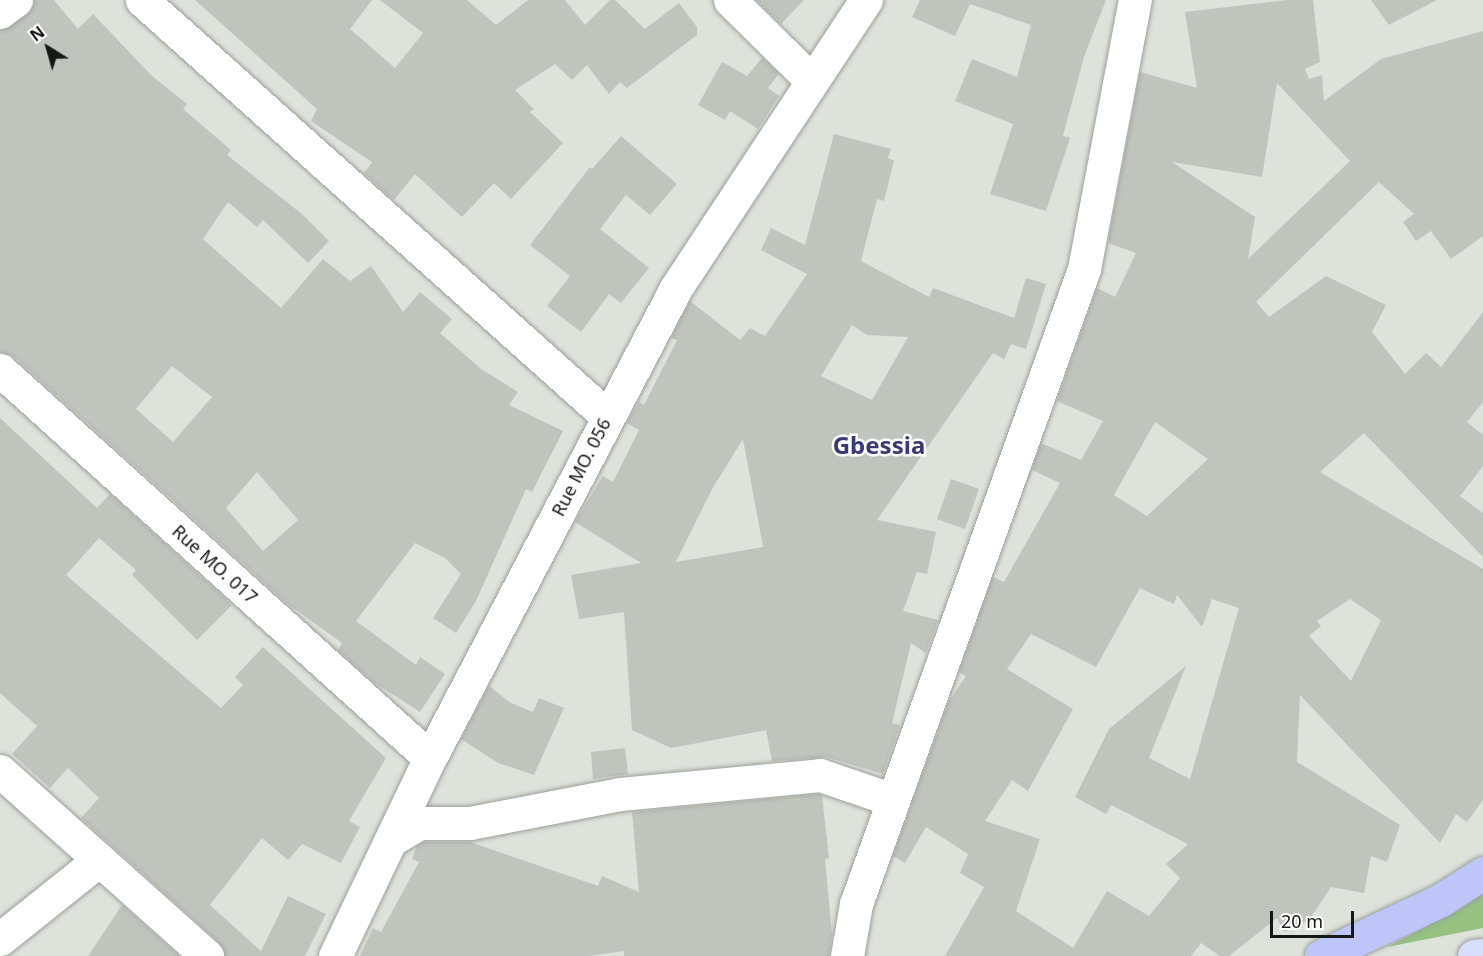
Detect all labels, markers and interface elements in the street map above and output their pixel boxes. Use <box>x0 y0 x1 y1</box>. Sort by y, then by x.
north arrow <box>18 18 78 78</box>
text: N <box>25 21 49 46</box>
street label: Rue MO. 056 <box>547 414 615 520</box>
district label: Gbessia <box>833 431 925 459</box>
street label: Rue MO. 017 <box>168 520 262 608</box>
scale bar <box>1273 899 1357 937</box>
text: 20 m <box>1281 909 1323 933</box>

